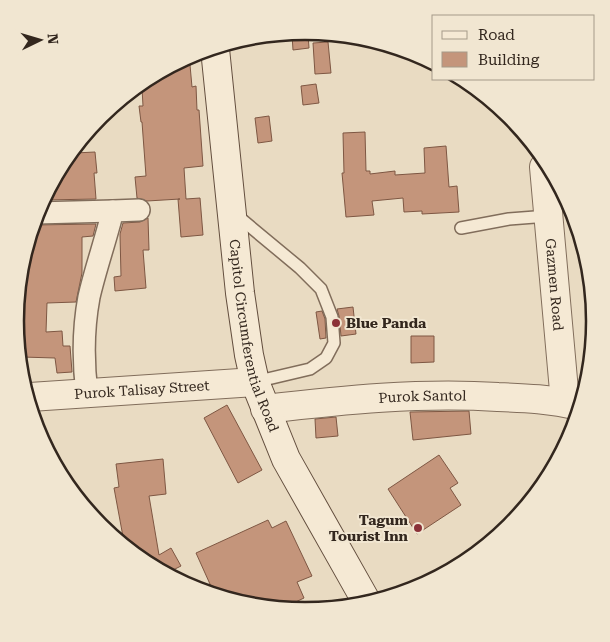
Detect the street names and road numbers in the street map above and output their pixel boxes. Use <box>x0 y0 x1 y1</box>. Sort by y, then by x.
street label: Capitol Circumferential Road <box>227 238 282 434</box>
street label: Gazmen Road <box>542 238 567 331</box>
street label: Purok Talisay Street <box>74 377 210 402</box>
street label: Purok Santol <box>378 387 467 406</box>

